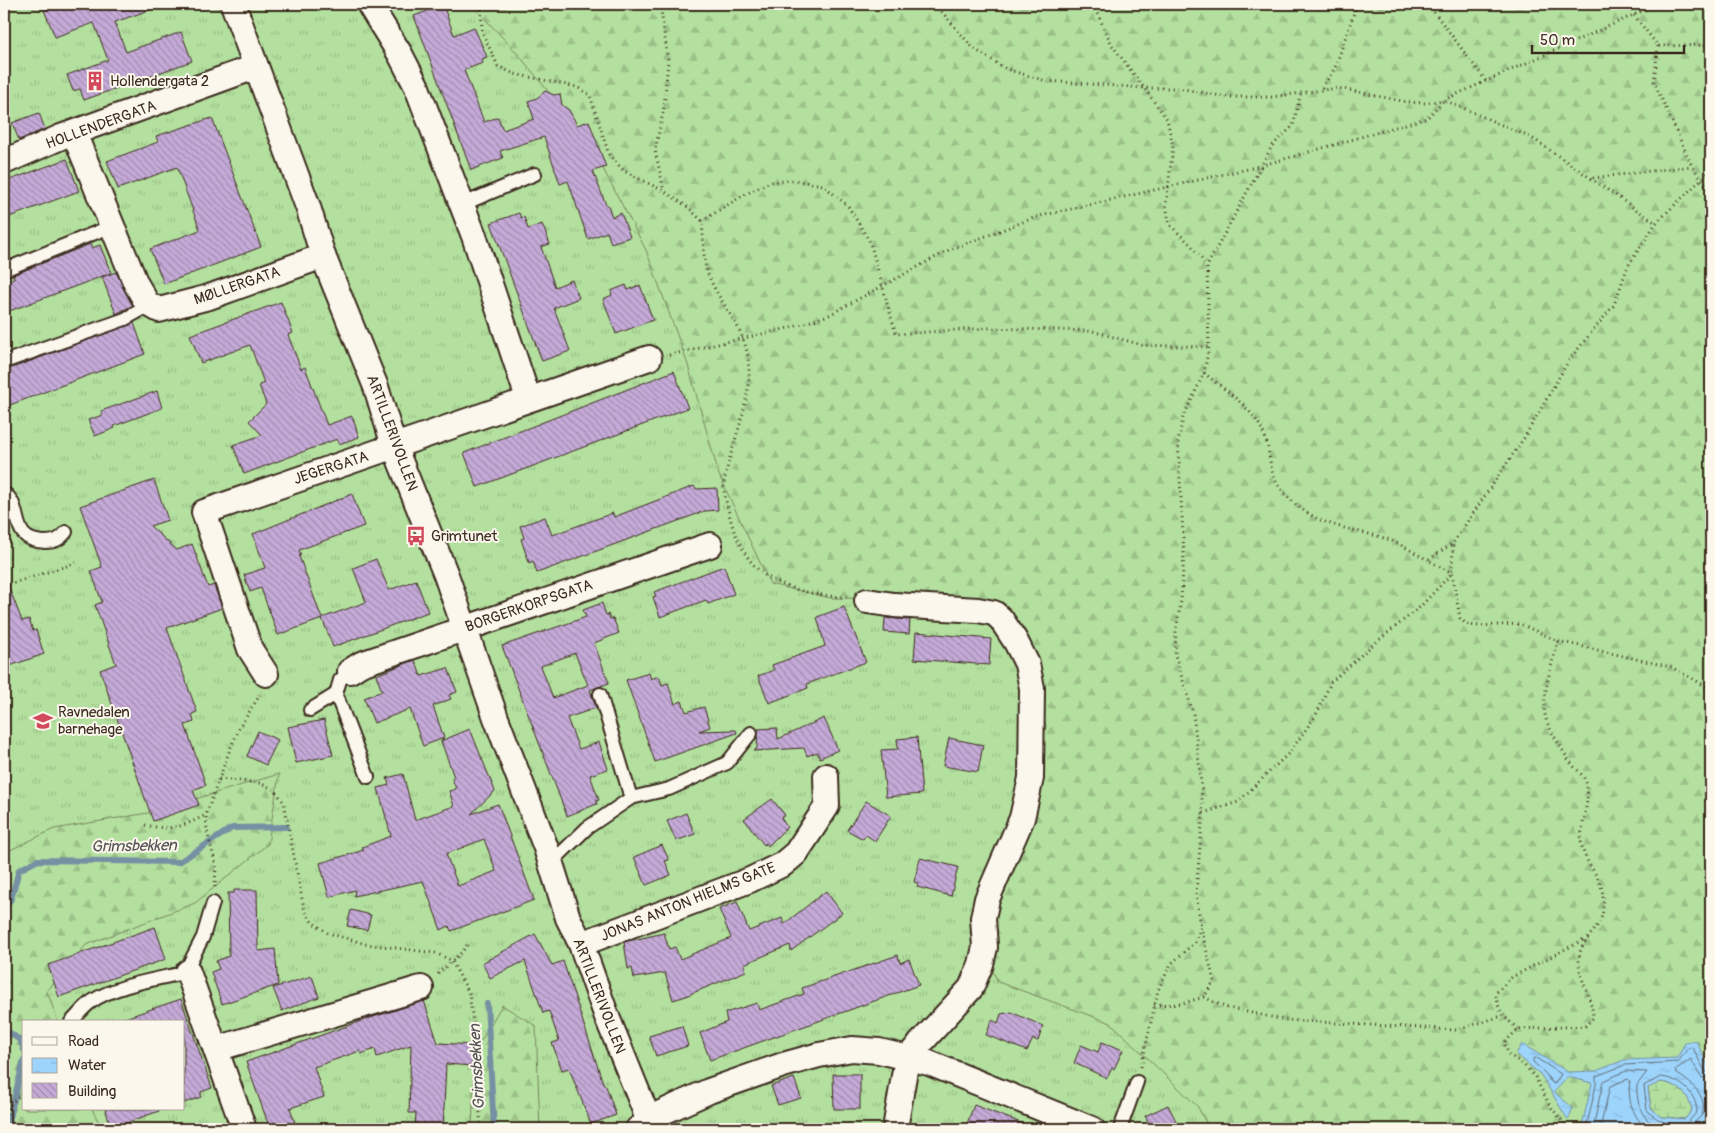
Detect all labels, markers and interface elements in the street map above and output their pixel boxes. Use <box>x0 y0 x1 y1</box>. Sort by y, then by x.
scale bar <box>1532 22 1685 54</box>
text: 50 m <box>1540 31 1575 50</box>
building icon: Hollendergata 2 <box>84 70 106 92</box>
place label: Hollendergata 2 <box>110 72 209 91</box>
street label: HOLLENDERGATA <box>43 96 159 154</box>
street label: MØLLERGATA <box>191 262 283 310</box>
street label: ARTILLERIVOLLEN <box>362 372 422 494</box>
street label: JEGERGATA <box>291 447 371 489</box>
bus stop icon: Grimtunet <box>405 525 427 547</box>
place label: Grimtunet <box>431 527 498 546</box>
street label: BORGERKORPSGATA <box>463 575 595 637</box>
place label: Ravnedalen barnehage <box>58 703 130 739</box>
school or university icon: Ravnedalen barnehage <box>32 710 54 732</box>
water label: Grimsbekken <box>91 835 178 857</box>
street label: JONAS ANTON HIELMS GATE <box>598 858 778 946</box>
street label: ARTILLERIVOLLEN <box>568 936 630 1056</box>
legend <box>22 1020 185 1110</box>
water label: Grimsbekken <box>465 1023 489 1110</box>
text: Road <box>68 1032 99 1051</box>
text: Water <box>68 1056 107 1075</box>
text: Building <box>68 1082 116 1101</box>

